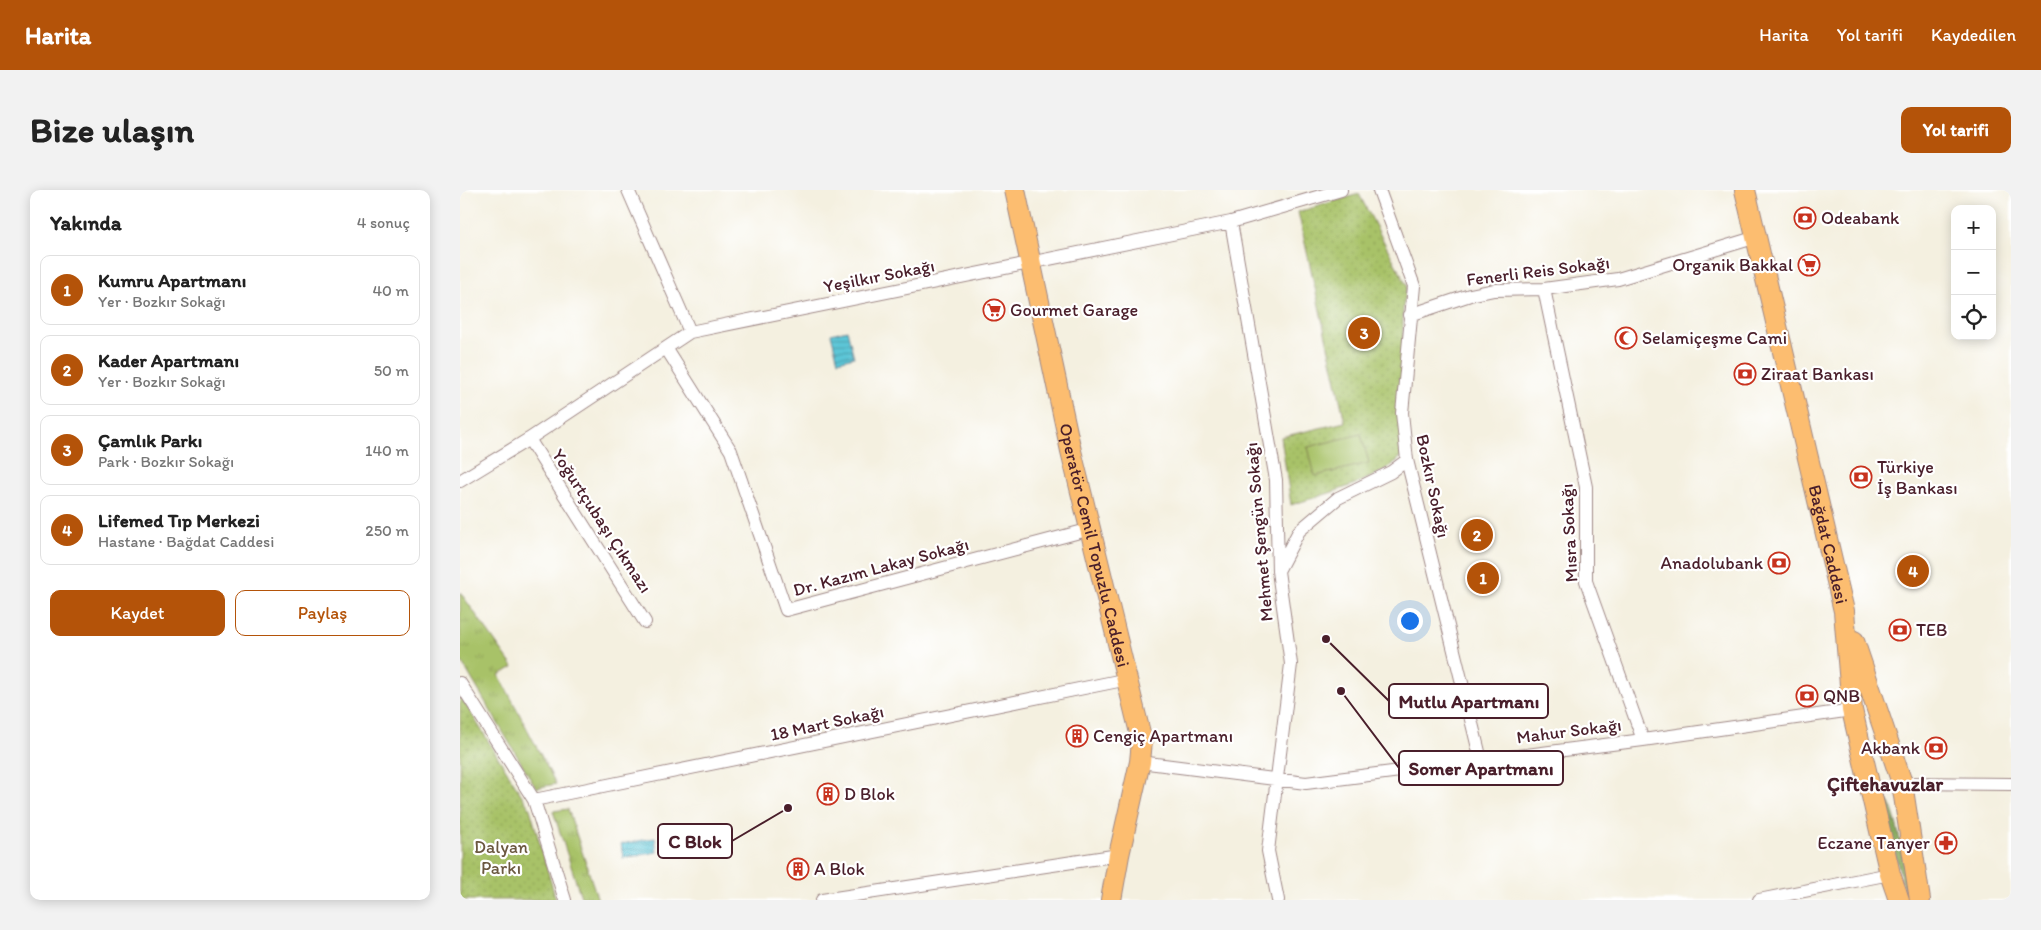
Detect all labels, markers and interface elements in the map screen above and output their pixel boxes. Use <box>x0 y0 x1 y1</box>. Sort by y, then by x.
text: Harita <box>25 21 91 50</box>
text: Harita <box>1759 24 1809 46</box>
text: Yol tarifi <box>1837 24 1903 46</box>
text: Kaydedilen <box>1931 24 2016 46</box>
button: Yol tarifi <box>1901 107 2011 153</box>
text: Bize ulaşın <box>30 109 194 151</box>
map controls <box>1951 205 1996 340</box>
button: + <box>1951 205 1996 250</box>
bank icon: Odeabank <box>1793 206 1817 230</box>
place label: Odeabank <box>1821 207 1900 229</box>
text: Yakında <box>50 210 122 235</box>
text: 4 sonuç <box>357 213 410 232</box>
button: − <box>1951 250 1996 295</box>
street label: Fenerli Reis Sokağı <box>1465 251 1611 291</box>
supermarket icon: Organik Bakkal <box>1797 253 1821 277</box>
street label: Yeşilkır Sokağı <box>822 254 936 298</box>
place label: Organik Bakkal <box>1672 254 1793 276</box>
text: Kumru Apartmanı <box>98 269 246 292</box>
text: 1 <box>63 281 71 300</box>
text: 40 m <box>372 281 409 300</box>
text: Yer · Bozkır Sokağı <box>98 292 226 311</box>
button: locate <box>1951 295 1996 340</box>
supermarket icon: Gourmet Garage <box>982 298 1006 322</box>
place label: Gourmet Garage <box>1010 299 1138 321</box>
pin: 3 <box>1348 314 1380 352</box>
mosque icon: Selamiçeşme Cami <box>1614 326 1638 350</box>
place label: Selamiçeşme Cami <box>1642 327 1787 349</box>
text: Kader Apartmanı <box>98 349 239 372</box>
text: 2 <box>63 361 71 380</box>
text: 50 m <box>374 361 409 380</box>
bank icon: Ziraat Bankası <box>1733 362 1757 386</box>
place label: Ziraat Bankası <box>1761 363 1874 385</box>
text: Yer · Bozkır Sokağı <box>98 372 226 391</box>
street label: Operatör Cemil Topuzlu Caddesi <box>1054 421 1135 669</box>
text: Çamlık Parkı <box>98 429 202 452</box>
street label: Bozkır Sokağı <box>1411 432 1455 540</box>
text: 3 <box>63 441 71 460</box>
text: 140 m <box>365 441 409 460</box>
street label: Mehmet Şengün Sokağı <box>1240 441 1278 623</box>
street label: Yoğurtçubaşı Çıkmazı <box>547 445 657 597</box>
text: Park · Bozkır Sokağı <box>98 452 234 471</box>
place label: Türkiye İş Bankası <box>1877 456 1958 499</box>
bank icon: Türkiye İş Bankası <box>1849 465 1873 489</box>
street label: Mısra Sokağı <box>1555 483 1583 583</box>
street label: Bağdat Caddesi <box>1804 483 1853 606</box>
text: Lifemed Tıp Merkezi <box>98 509 260 532</box>
pin: 2 <box>1461 516 1493 554</box>
text: 4 <box>62 521 72 540</box>
text: 250 m <box>365 521 409 540</box>
text: Hastane · Bağdat Caddesi <box>98 532 274 551</box>
street label: Dr. Kazım Lakay Sokağı <box>791 533 971 601</box>
bank icon: Anadolubank <box>1767 551 1791 575</box>
place label: Anadolubank <box>1660 552 1764 574</box>
pin: 4 <box>1897 552 1929 590</box>
pin: 1 <box>1467 559 1499 597</box>
button: Kaydet <box>50 590 225 636</box>
button: Paylaş <box>235 590 410 636</box>
your location <box>1397 608 1423 634</box>
bank icon: TEB <box>1888 618 1912 642</box>
place label: TEB <box>1916 619 1947 641</box>
callout: Mutlu Apartmanı <box>1389 684 1548 718</box>
bank icon: QNB <box>1795 684 1819 708</box>
place label: QNB <box>1823 685 1860 707</box>
text: Mutlu Apartmanı <box>1399 690 1540 713</box>
street label: 18 Mart Sokağı <box>768 700 886 746</box>
street label: Mahur Sokağı <box>1515 714 1623 748</box>
building icon: Cengiç Apartmanı <box>1065 724 1089 748</box>
place label: Cengiç Apartmanı <box>1093 725 1233 747</box>
bank icon: Akbank <box>1924 736 1948 760</box>
place label: Akbank <box>1861 737 1921 759</box>
callout: Somer Apartmanı <box>1399 751 1563 785</box>
text: Somer Apartmanı <box>1408 757 1554 780</box>
district label: Çiftehavuzlar <box>1827 772 1943 797</box>
building icon: D Blok <box>816 782 840 806</box>
place label: D Blok <box>844 783 895 805</box>
callout: C Blok <box>658 824 732 858</box>
text: C Blok <box>668 830 722 853</box>
pharmacy icon: Eczane Tanyer <box>1934 831 1958 855</box>
place label: Eczane Tanyer <box>1817 832 1931 854</box>
park label: Dalyan Parkı <box>474 836 528 879</box>
building icon: A Blok <box>786 857 810 881</box>
place label: A Blok <box>814 858 865 880</box>

